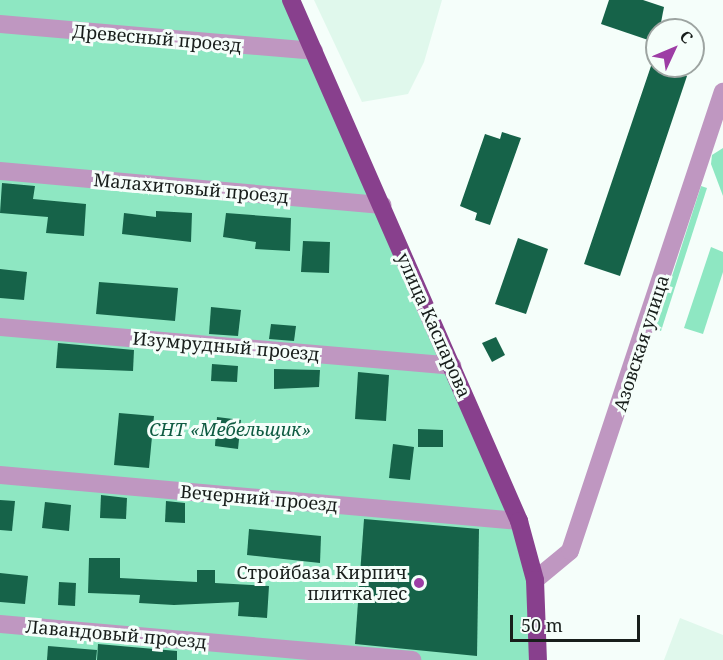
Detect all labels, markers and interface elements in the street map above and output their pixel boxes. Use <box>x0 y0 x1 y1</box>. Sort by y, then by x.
north arrow <box>645 18 705 78</box>
street label: Древесный проезд <box>72 20 242 56</box>
text: С <box>675 25 698 48</box>
street label: Малахитовый проезд <box>93 169 289 207</box>
street label: улица Каспарова <box>392 249 476 401</box>
street label: Азовская улица <box>609 272 673 414</box>
street label: Изумрудный проезд <box>132 327 320 365</box>
park label: СНТ «Мебельщик» <box>149 418 311 440</box>
street label: Вечерний проезд <box>179 480 339 516</box>
place label: Стройбаза Кирпич плитка лес <box>237 562 407 604</box>
marker: Стройбаза Кирпич плитка лес <box>412 576 426 590</box>
scale bar <box>513 603 644 641</box>
text: 50 m <box>521 613 563 637</box>
street label: Лавандовый проезд <box>25 615 207 653</box>

